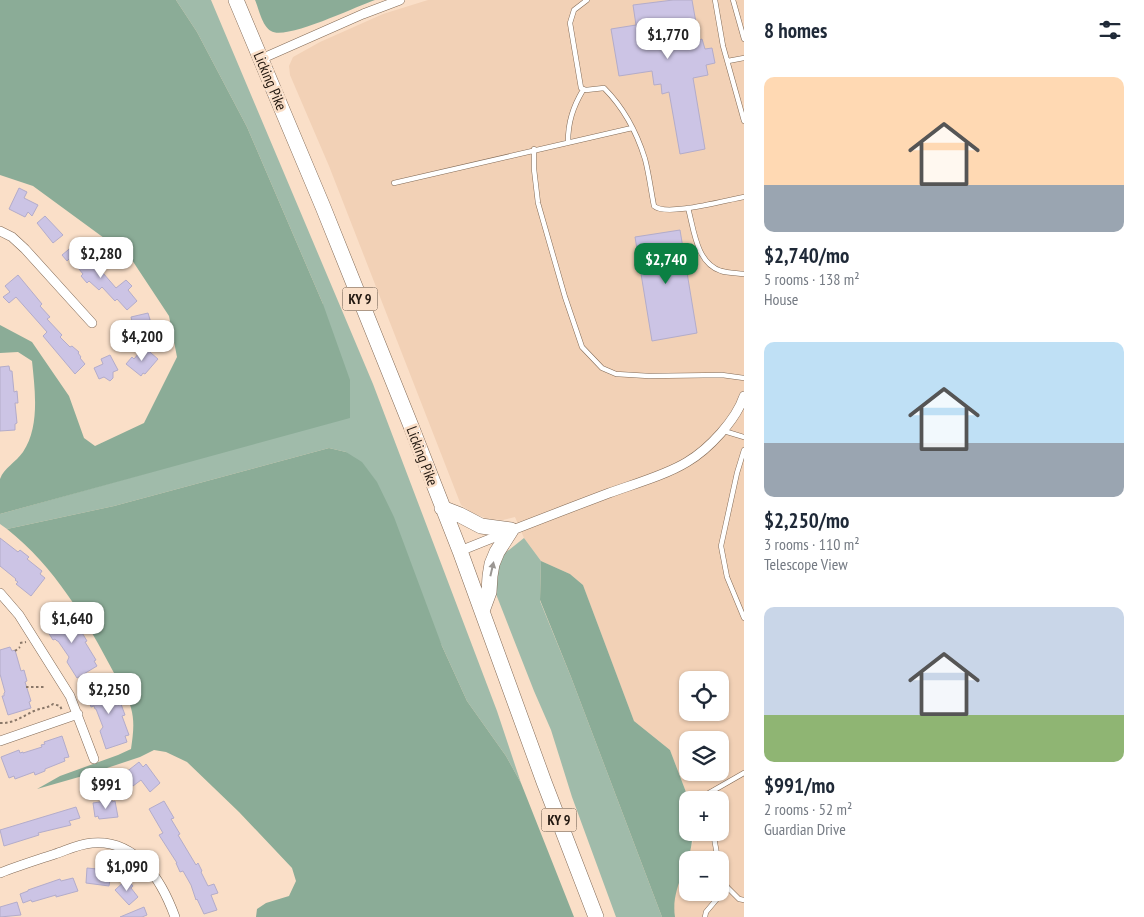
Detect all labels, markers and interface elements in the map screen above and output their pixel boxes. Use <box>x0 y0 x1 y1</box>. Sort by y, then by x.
icon: filters <box>1096 16 1124 44</box>
text: 8 homes <box>764 17 827 44</box>
pin: $1,770 <box>627 18 709 60</box>
text: $1,770 <box>647 24 689 44</box>
street label: Licking Pike <box>250 49 291 113</box>
icon: home <box>899 109 989 199</box>
pin: $2,280 <box>60 236 142 279</box>
pin: $2,740 <box>625 242 707 285</box>
text: $2,740/mo <box>764 242 849 269</box>
text: $2,280 <box>80 243 122 263</box>
text: $2,740 <box>645 249 687 269</box>
text: 5 rooms · 138 m² <box>764 269 860 289</box>
road number: KY 9 <box>342 288 378 310</box>
text: House <box>764 289 798 309</box>
pin: $4,200 <box>101 320 183 362</box>
text: $4,200 <box>121 326 163 346</box>
icon: home <box>899 374 989 464</box>
street label: Licking Pike <box>402 423 442 488</box>
text: $2,250/mo <box>764 507 849 534</box>
text: 3 rooms · 110 m² <box>764 534 860 554</box>
text: Telescope View <box>764 554 848 574</box>
one-way arrow <box>488 562 496 577</box>
pin: $1,640 <box>31 602 113 644</box>
text: $1,640 <box>51 608 93 628</box>
icon: home <box>899 639 989 729</box>
map controls <box>679 671 729 901</box>
button: locate <box>679 671 729 721</box>
pin: $2,250 <box>68 672 150 715</box>
text: $2,250 <box>88 679 130 699</box>
button: layers <box>679 731 729 781</box>
pin: $991 <box>76 768 136 810</box>
text: $991/mo <box>764 772 835 799</box>
text: $991 <box>91 774 121 794</box>
button: + <box>679 791 729 841</box>
text: 2 rooms · 52 m² <box>764 799 852 819</box>
road number: KY 9 <box>542 808 576 832</box>
text: Guardian Drive <box>764 819 846 839</box>
pin: $1,090 <box>86 850 168 892</box>
button: − <box>679 851 729 901</box>
text: $1,090 <box>106 856 148 876</box>

